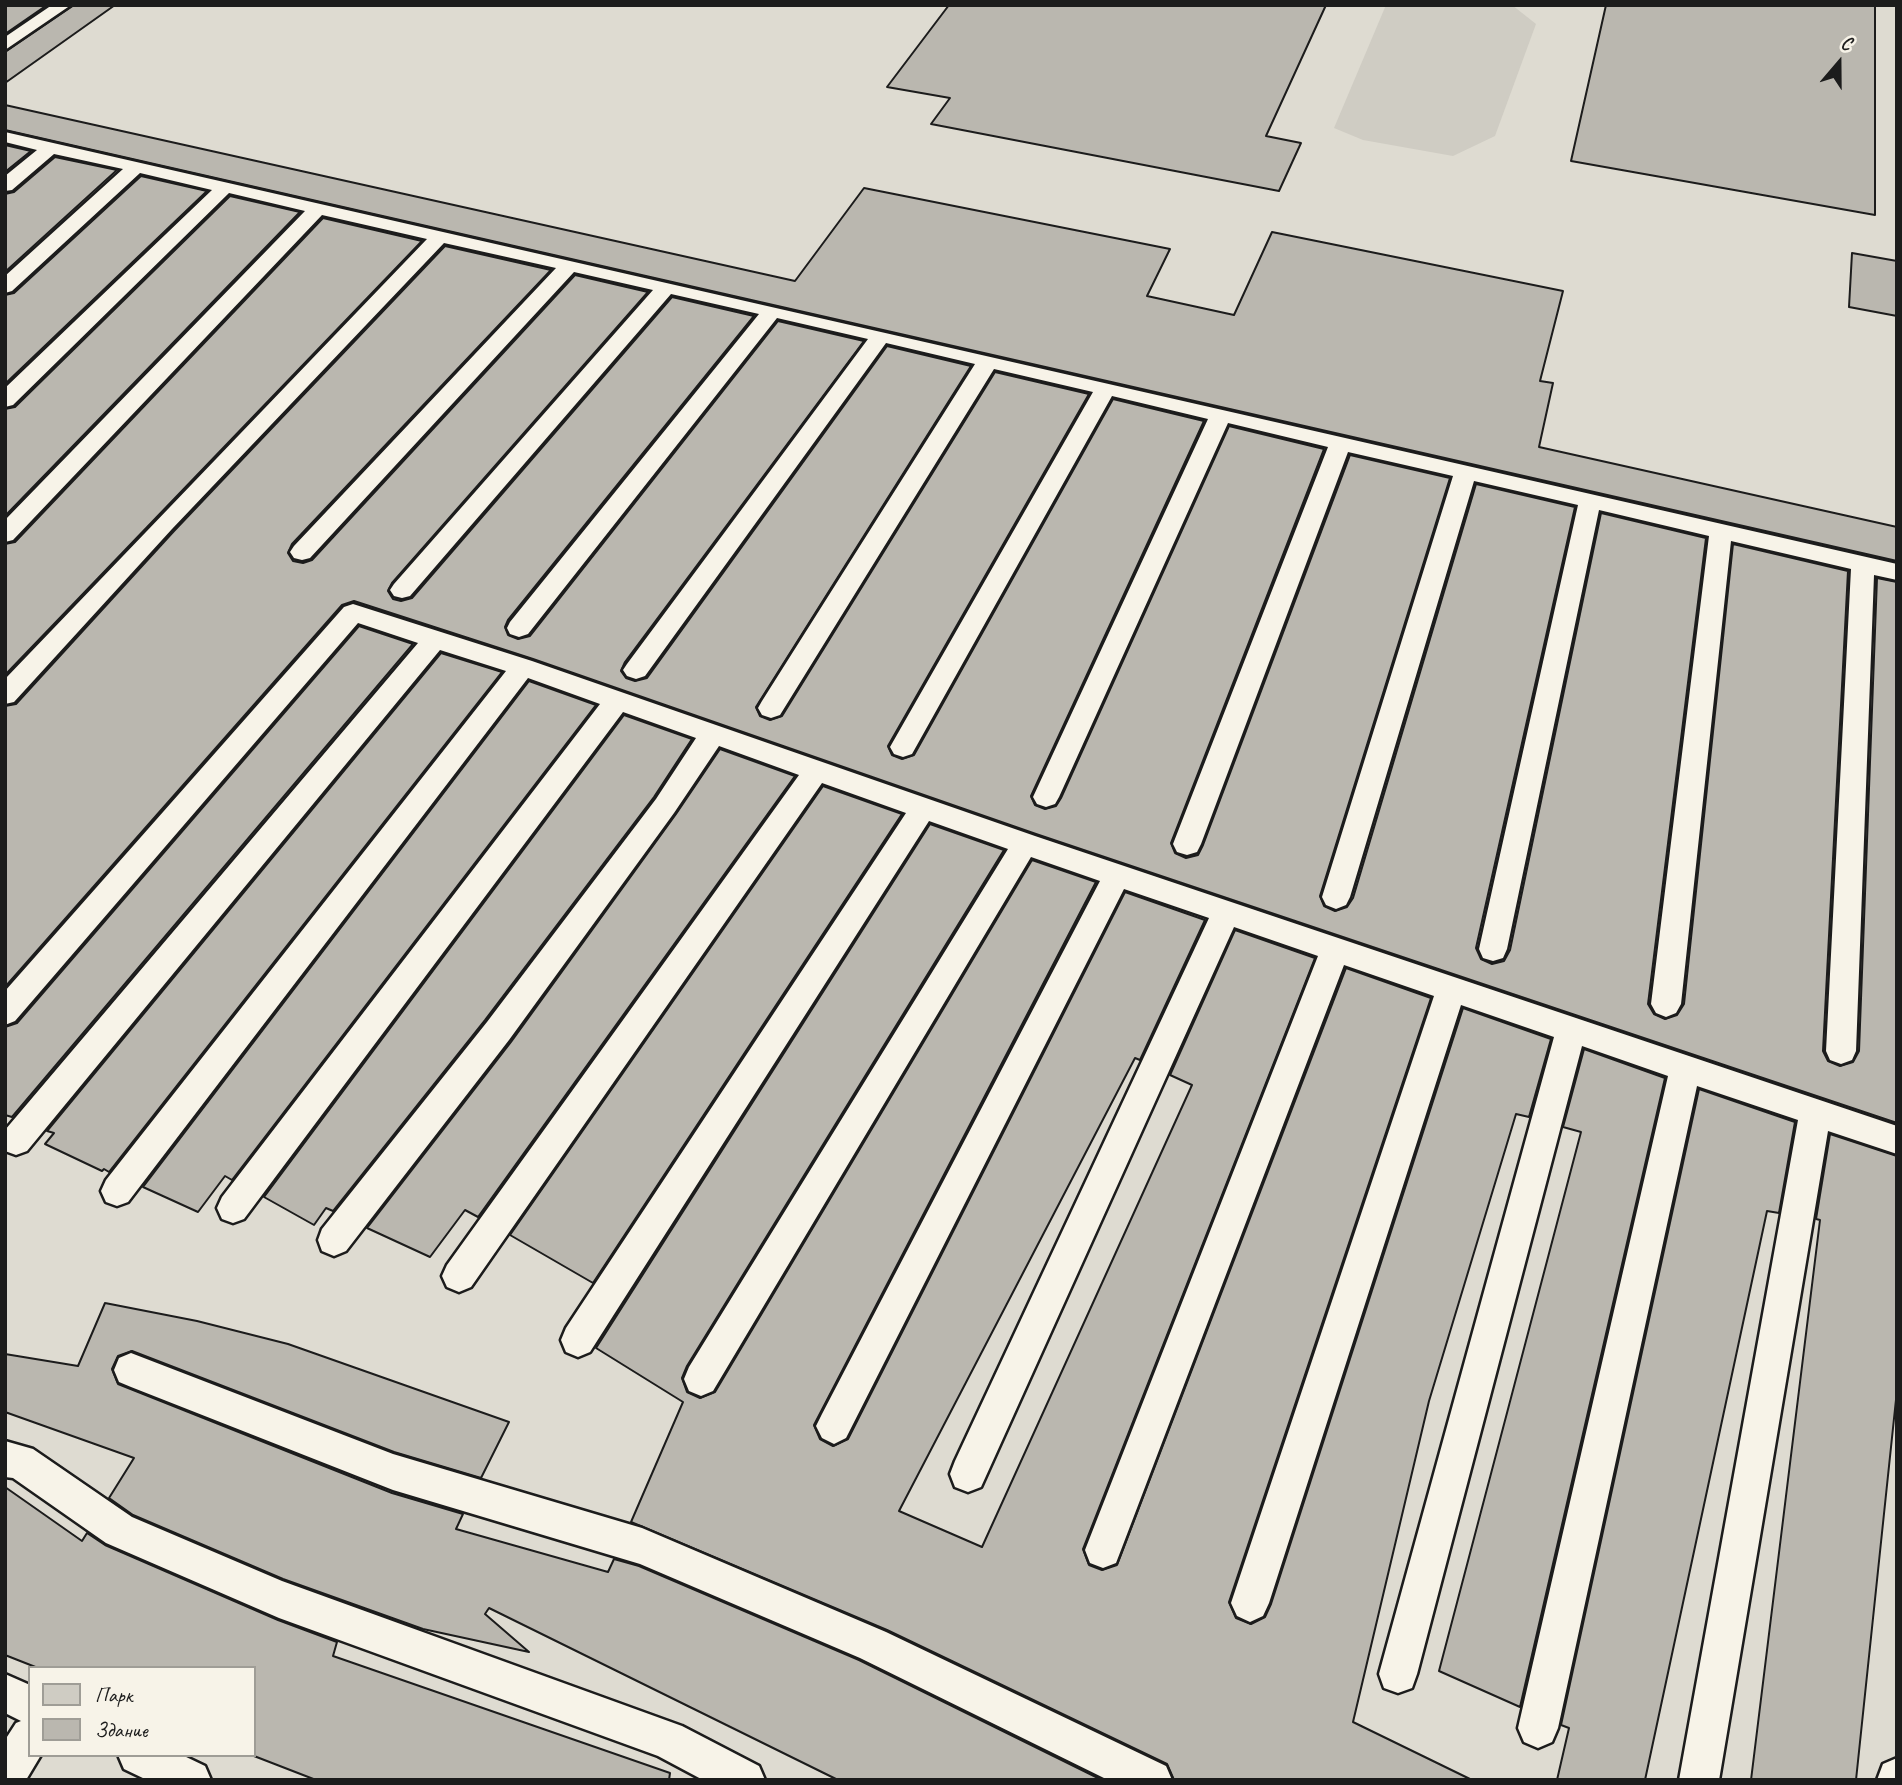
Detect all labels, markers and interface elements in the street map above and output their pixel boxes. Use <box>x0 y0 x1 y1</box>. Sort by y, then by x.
north arrow <box>1804 28 1874 98</box>
text: С <box>1838 30 1855 56</box>
legend <box>28 1666 256 1757</box>
text: Парк <box>95 1682 132 1708</box>
text: Здание <box>95 1717 148 1743</box>

